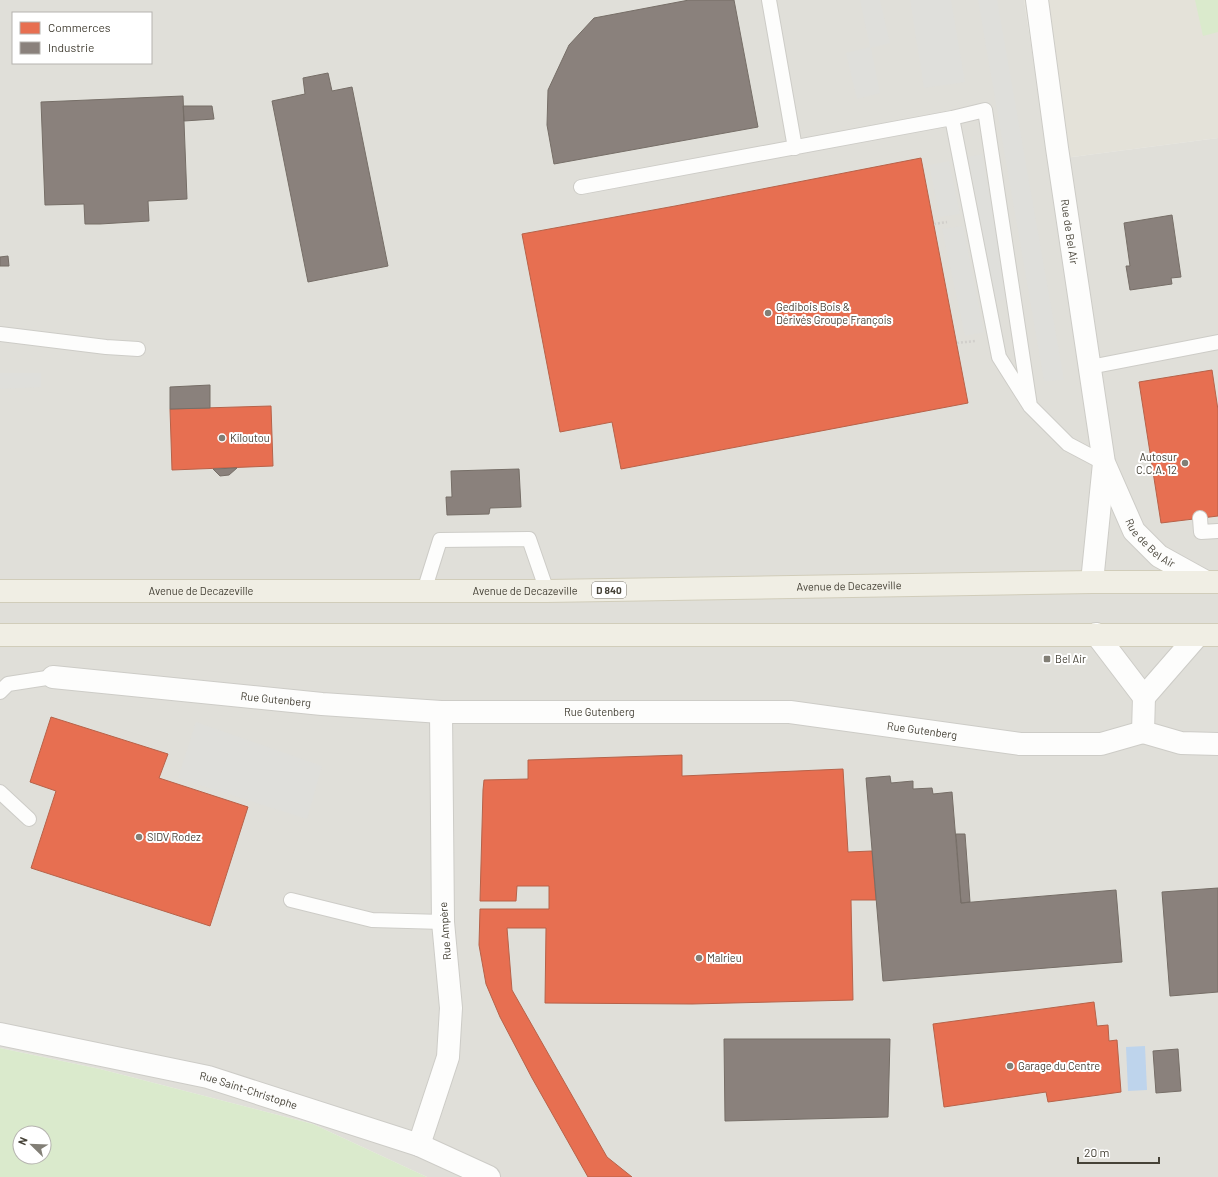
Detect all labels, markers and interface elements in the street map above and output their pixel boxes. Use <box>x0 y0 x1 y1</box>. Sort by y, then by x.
legend <box>12 12 152 64</box>
text: Commerces <box>48 20 111 34</box>
text: Industrie <box>48 40 94 54</box>
street label: Rue de Bel Air <box>1059 198 1081 265</box>
place label: Gedibois Bois & Dérivés Groupe François <box>776 300 892 326</box>
marker: Gedibois Bois & Dérivés Groupe François <box>763 308 773 318</box>
place label: Kiloutou <box>230 431 270 444</box>
marker: Kiloutou <box>217 433 227 443</box>
place label: Autosur C.C.A. 12 <box>1136 450 1177 476</box>
marker: Autosur C.C.A. 12 <box>1180 458 1190 468</box>
street label: Rue de Bel Air <box>1123 516 1178 570</box>
street label: Avenue de Decazeville <box>796 578 902 593</box>
road number: D 840 <box>592 582 626 598</box>
street label: Avenue de Decazeville <box>473 583 578 597</box>
street label: Avenue de Decazeville <box>149 584 254 597</box>
place label: Bel Air <box>1055 652 1086 665</box>
marker: Bel Air <box>1042 654 1052 664</box>
street label: Rue Gutenberg <box>240 689 312 709</box>
street label: Rue Gutenberg <box>564 705 635 718</box>
street label: Rue Gutenberg <box>886 719 958 741</box>
place label: SIDV Rodez <box>147 830 201 843</box>
marker: SIDV Rodez <box>134 832 144 842</box>
street label: Rue Ampère <box>436 901 453 960</box>
place label: Malrieu <box>707 951 742 964</box>
marker: Malrieu <box>694 953 704 963</box>
place label: Garage du Centre <box>1018 1059 1100 1072</box>
marker: Garage du Centre <box>1005 1061 1015 1071</box>
street label: Rue Saint-Christophe <box>199 1068 299 1111</box>
north arrow <box>12 1125 52 1165</box>
text: N <box>15 1135 30 1147</box>
scale bar <box>1078 1139 1159 1165</box>
text: 20 m <box>1084 1145 1110 1159</box>

